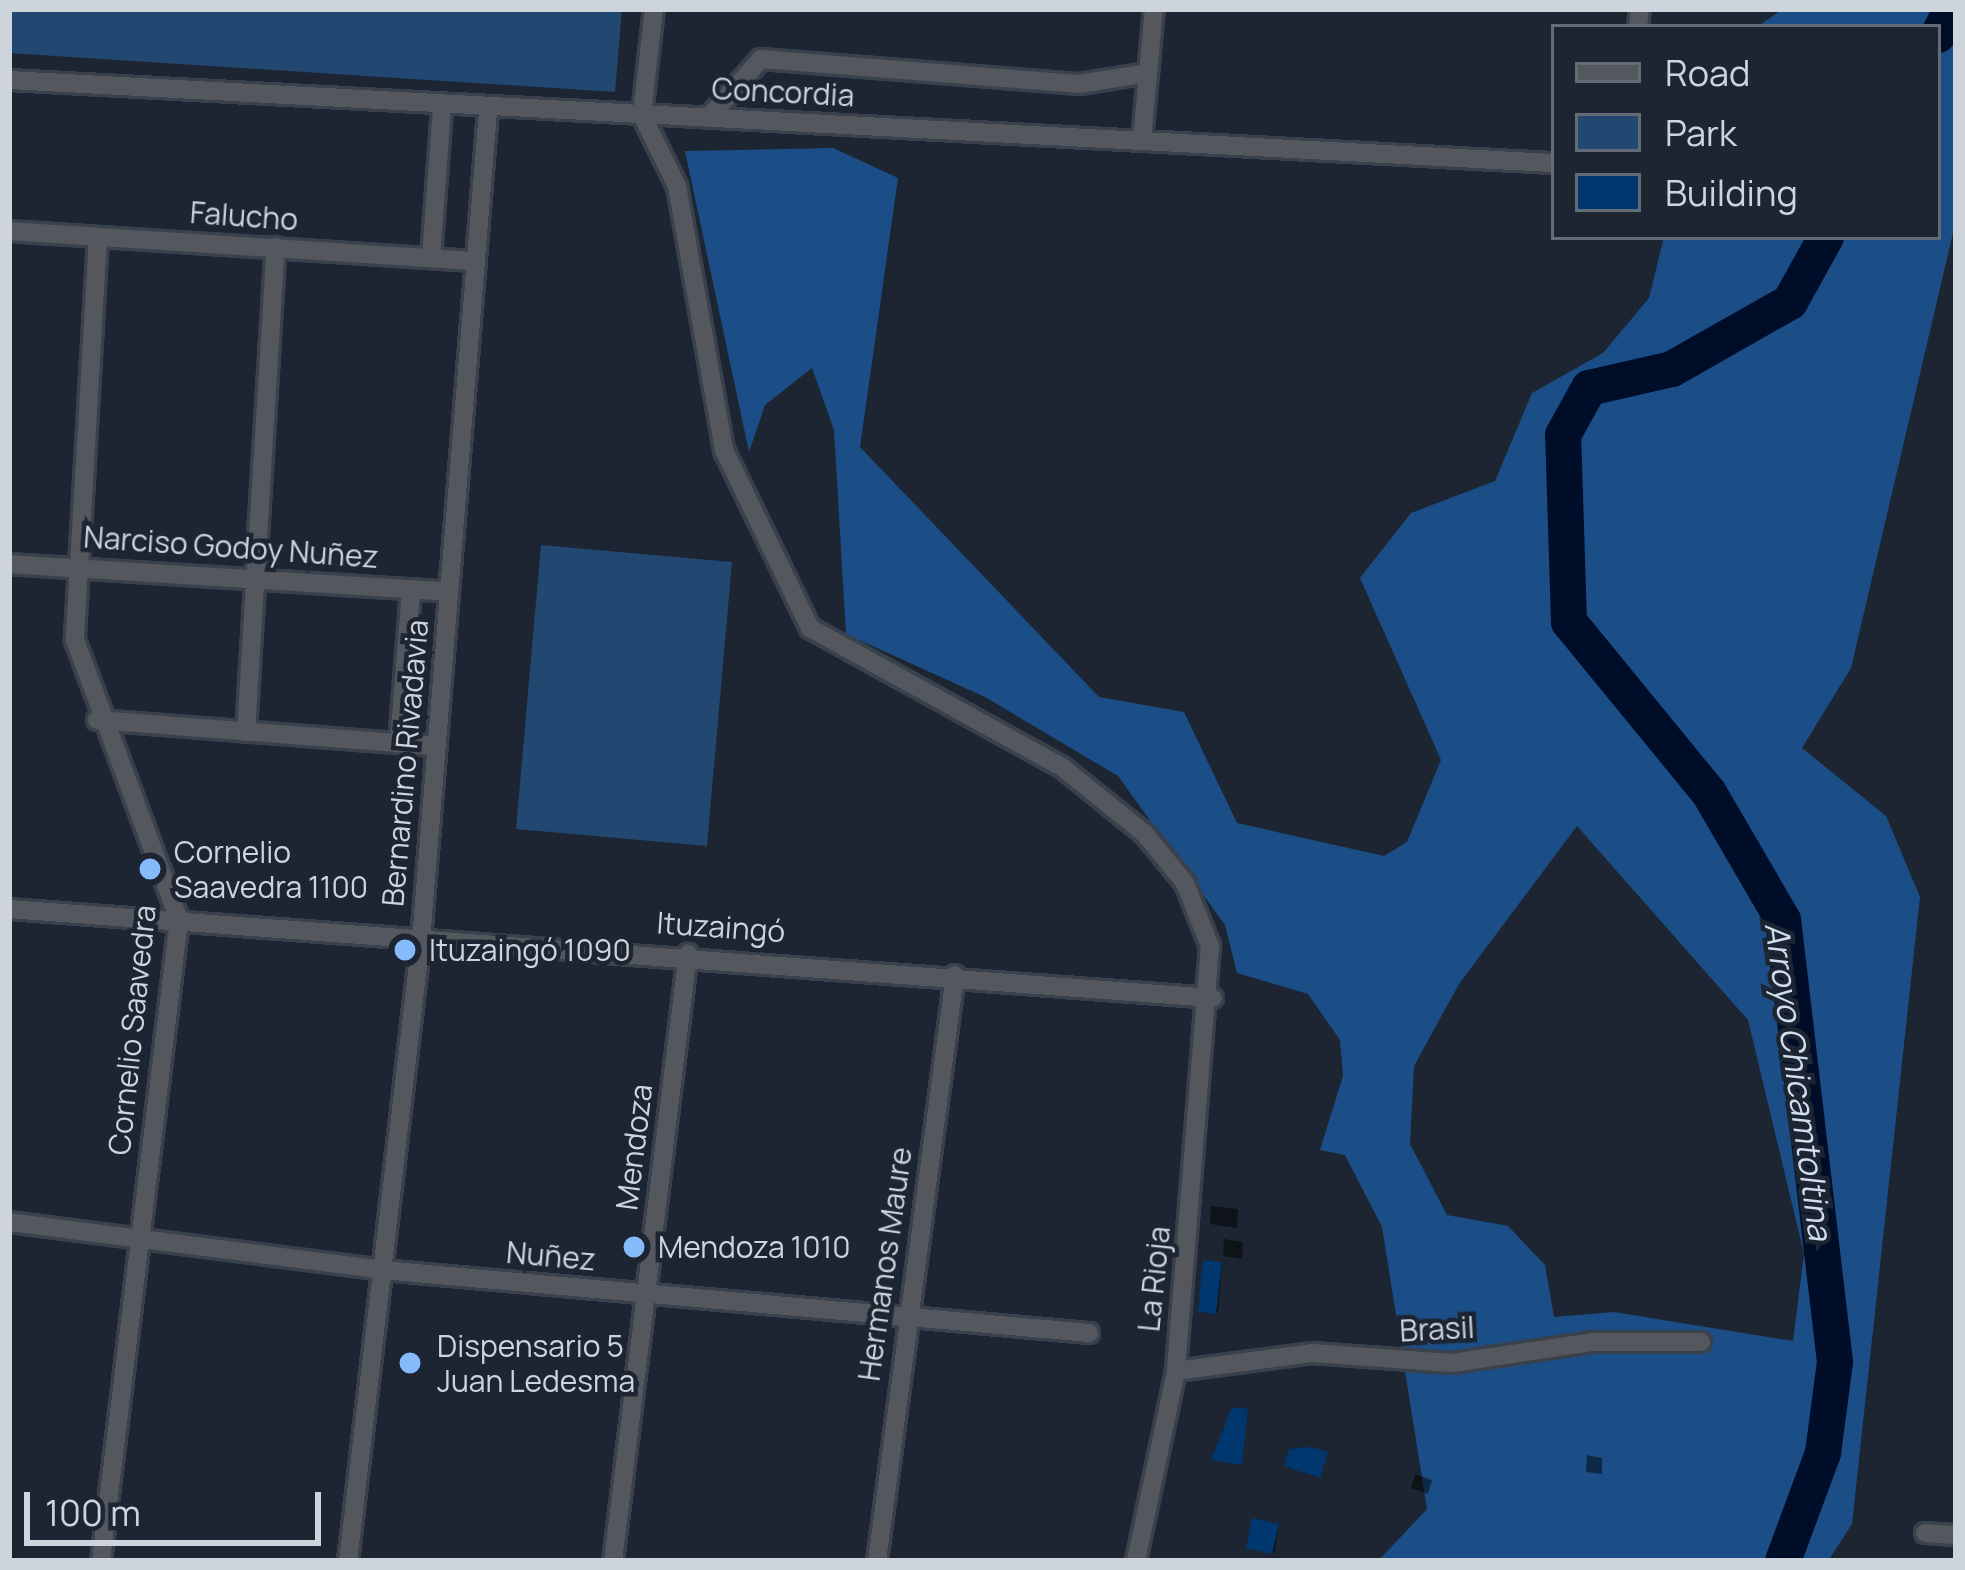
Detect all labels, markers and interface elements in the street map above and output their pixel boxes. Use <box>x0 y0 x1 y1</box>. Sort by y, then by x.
legend <box>1551 24 1941 240</box>
text: Road <box>1665 48 1750 97</box>
street label: Concordia <box>711 70 855 114</box>
text: Park <box>1665 108 1737 157</box>
text: Building <box>1665 168 1798 217</box>
street label: Falucho <box>189 194 299 238</box>
street label: Narciso Godoy Nuñez <box>82 519 380 575</box>
street label: Bernardino Rivadavia <box>375 618 435 908</box>
place label: Cornelio Saavedra 1100 <box>174 834 368 904</box>
marker: Cornelio Saavedra 1100 <box>137 856 163 882</box>
street label: Cornelio Saavedra <box>101 903 163 1157</box>
street label: Ituzaingó <box>655 905 787 949</box>
water label: Arroyo Chicamtoltina <box>1757 920 1841 1242</box>
place label: Ituzaingó 1090 <box>429 932 631 968</box>
marker: Ituzaingó 1090 <box>392 937 418 963</box>
street label: Mendoza <box>608 1082 660 1212</box>
street label: Hermanos Maure <box>851 1145 919 1383</box>
street label: La Rioja <box>1131 1224 1177 1334</box>
place label: Mendoza 1010 <box>658 1229 851 1265</box>
street label: Nuñez <box>505 1234 597 1278</box>
marker: Mendoza 1010 <box>621 1234 647 1260</box>
street label: Brasil <box>1399 1309 1475 1349</box>
place label: Dispensario 5 Juan Ledesma <box>437 1328 635 1398</box>
marker: Dispensario 5 Juan Ledesma <box>394 1347 426 1379</box>
scale bar <box>30 1468 327 1542</box>
text: 100 m <box>45 1488 141 1537</box>

